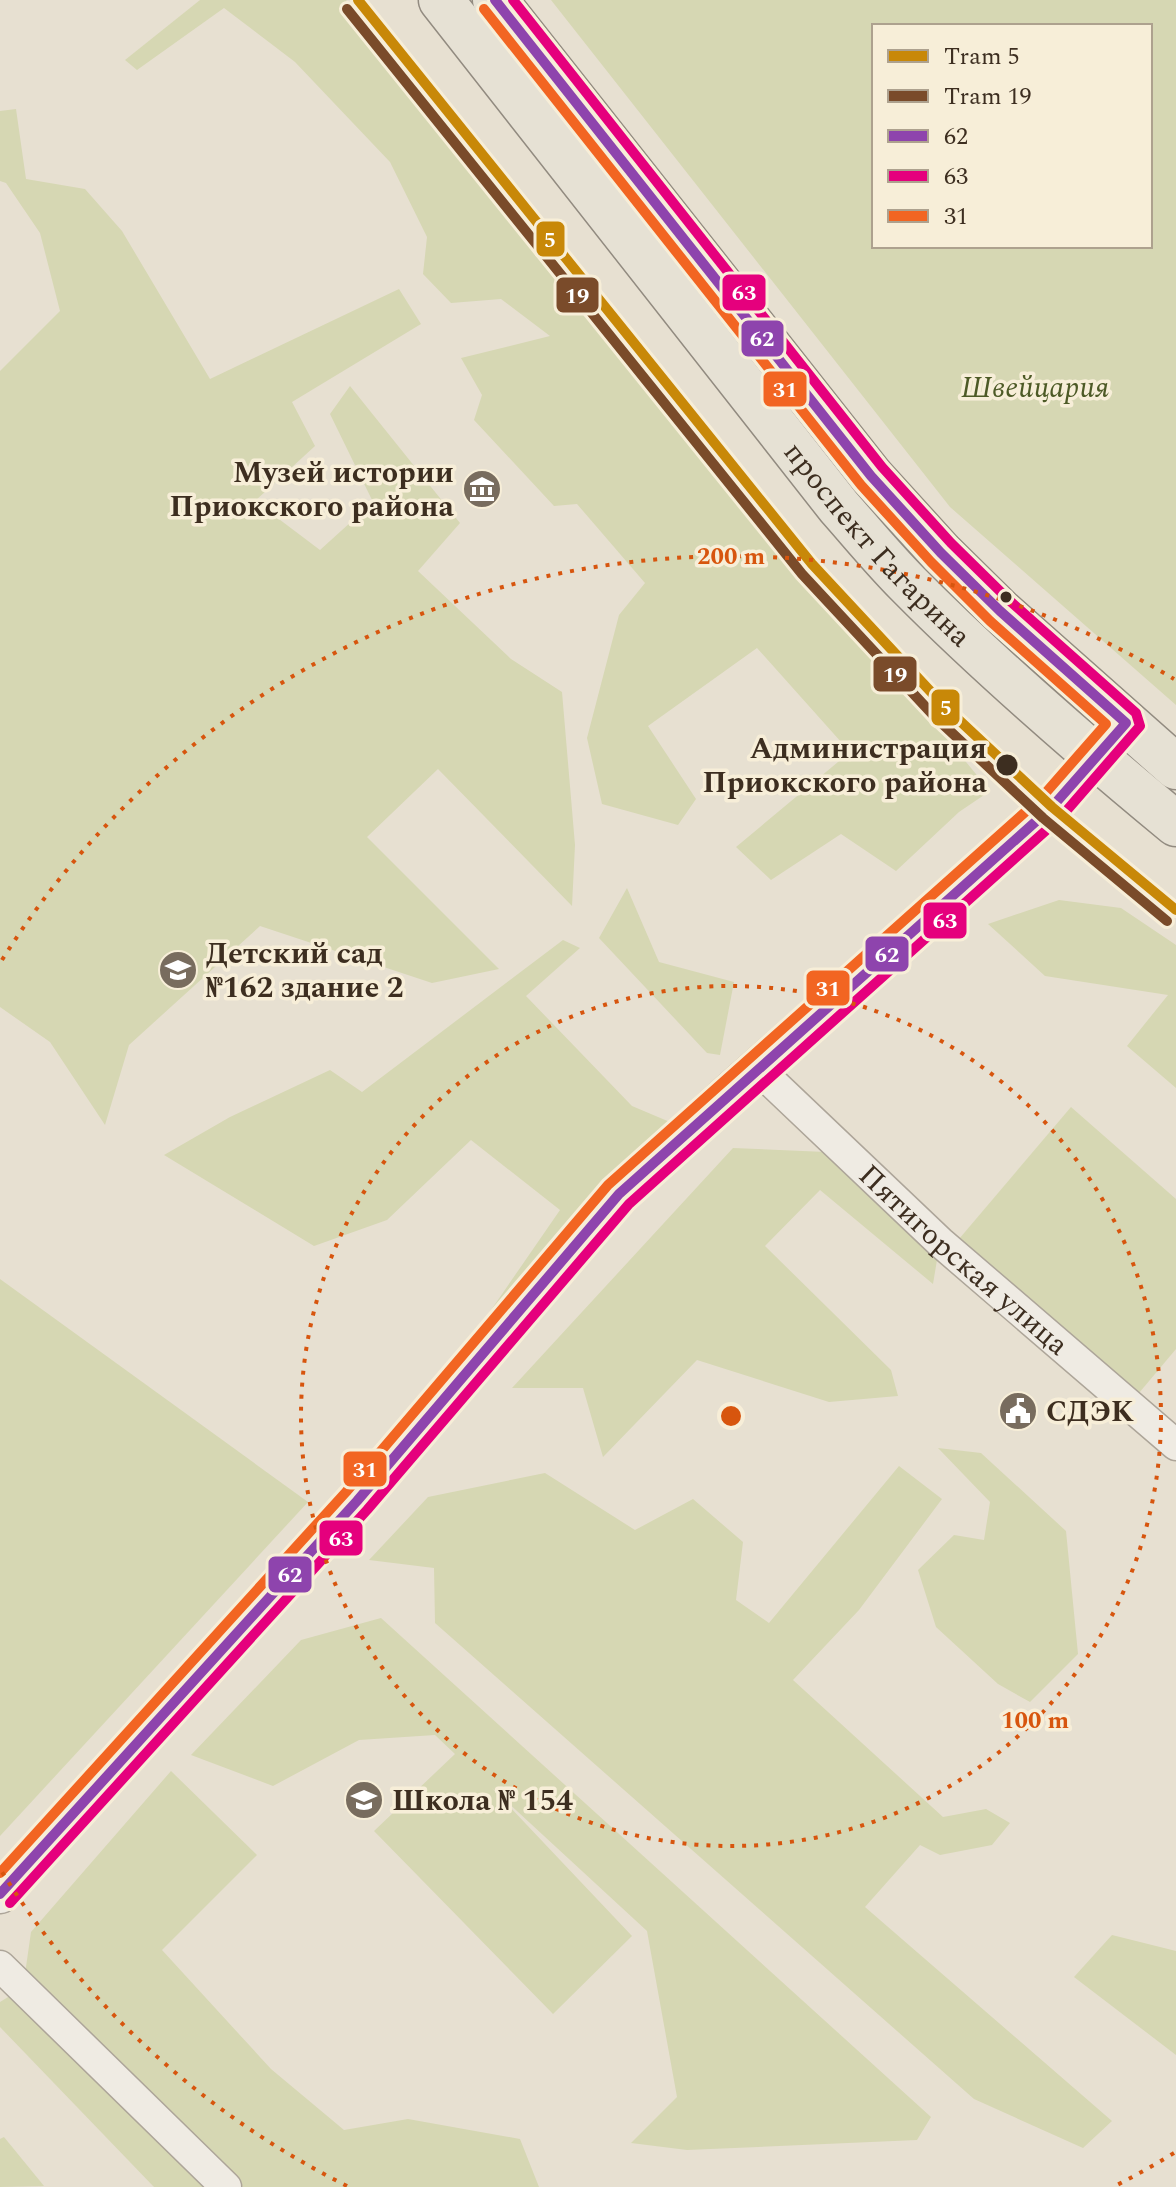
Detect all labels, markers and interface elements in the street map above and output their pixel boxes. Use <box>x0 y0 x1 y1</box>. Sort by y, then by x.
legend <box>872 24 1152 248</box>
text: Tram 5 <box>944 39 1020 75</box>
text: Tram 19 <box>944 79 1032 115</box>
text: 62 <box>944 119 968 155</box>
text: 63 <box>944 159 968 195</box>
text: 31 <box>944 199 968 235</box>
line badge: 5 <box>535 220 566 258</box>
text: 5 <box>544 224 556 257</box>
line badge: 63 <box>721 273 767 312</box>
line badge: 19 <box>555 276 600 314</box>
text: 63 <box>732 277 756 310</box>
text: 19 <box>565 280 589 313</box>
line badge: 62 <box>740 319 785 358</box>
text: 62 <box>750 323 774 356</box>
park label: Швейцария <box>961 365 1109 411</box>
line badge: 31 <box>762 370 808 408</box>
text: 31 <box>773 374 797 407</box>
street label: проспект Гагарина <box>772 432 982 659</box>
place label: Музей истории Приокского района <box>169 450 455 530</box>
museum icon: Музей истории Приокского района <box>461 468 503 510</box>
text: 200 m <box>697 539 765 575</box>
unlabelled marker <box>998 589 1014 605</box>
line badge: 19 <box>872 655 918 693</box>
text: 19 <box>883 659 907 692</box>
line badge: 5 <box>930 688 961 727</box>
text: 5 <box>940 692 952 725</box>
place label: Администрация Приокского района <box>702 726 988 806</box>
marker: Администрация Приокского района <box>994 752 1020 778</box>
line badge: 63 <box>922 901 968 940</box>
text: 63 <box>933 905 957 938</box>
place label: Детский сад №162 здание 2 <box>206 931 404 1011</box>
line badge: 62 <box>864 935 910 973</box>
text: 62 <box>875 939 899 972</box>
school or university icon: Детский сад №162 здание 2 <box>157 949 199 991</box>
line badge: 31 <box>805 969 851 1007</box>
text: 31 <box>816 973 840 1006</box>
street label: Пятигорская улица <box>847 1154 1079 1367</box>
place label: СДЭК <box>1046 1389 1134 1435</box>
public building icon: СДЭК <box>997 1390 1039 1432</box>
centre of rings <box>717 1402 745 1430</box>
line badge: 31 <box>342 1450 388 1488</box>
text: 31 <box>353 1454 377 1487</box>
line badge: 63 <box>318 1519 364 1557</box>
text: 63 <box>329 1523 353 1556</box>
line badge: 62 <box>267 1555 313 1594</box>
text: 62 <box>278 1559 302 1592</box>
text: 100 m <box>1001 1703 1069 1739</box>
place label: Школа № 154 <box>392 1778 573 1824</box>
school or university icon: Школа № 154 <box>343 1779 385 1821</box>

